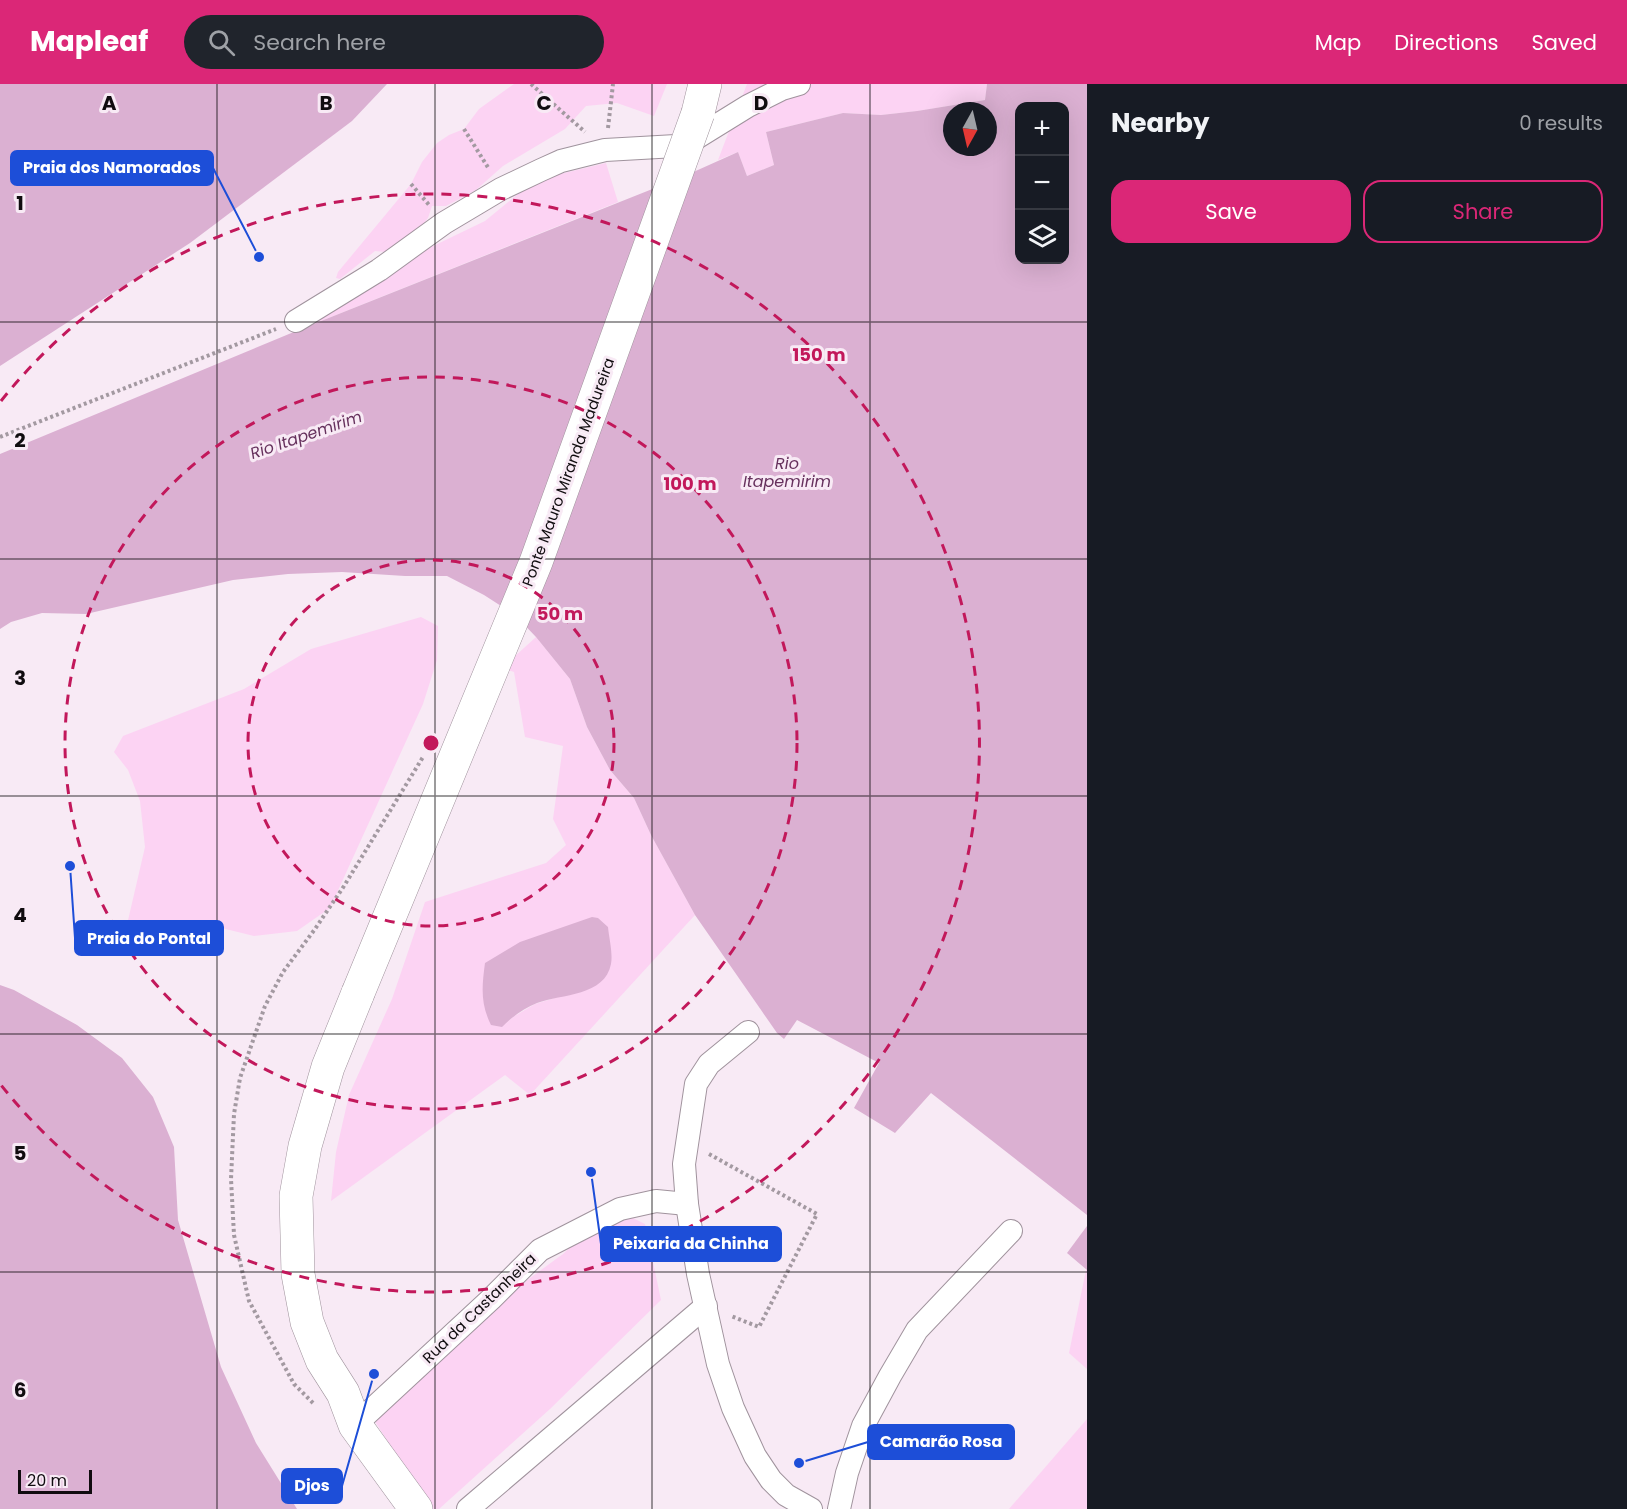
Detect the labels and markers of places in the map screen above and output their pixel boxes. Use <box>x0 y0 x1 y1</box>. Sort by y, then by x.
callout: Praia dos Namorados <box>11 151 213 185</box>
centre of rings <box>421 733 441 753</box>
callout: Praia do Pontal <box>75 921 223 955</box>
callout: Peixaria da Chinha <box>601 1227 781 1261</box>
callout: Camarão Rosa <box>868 1425 1014 1459</box>
callout: Djos <box>282 1469 342 1503</box>

